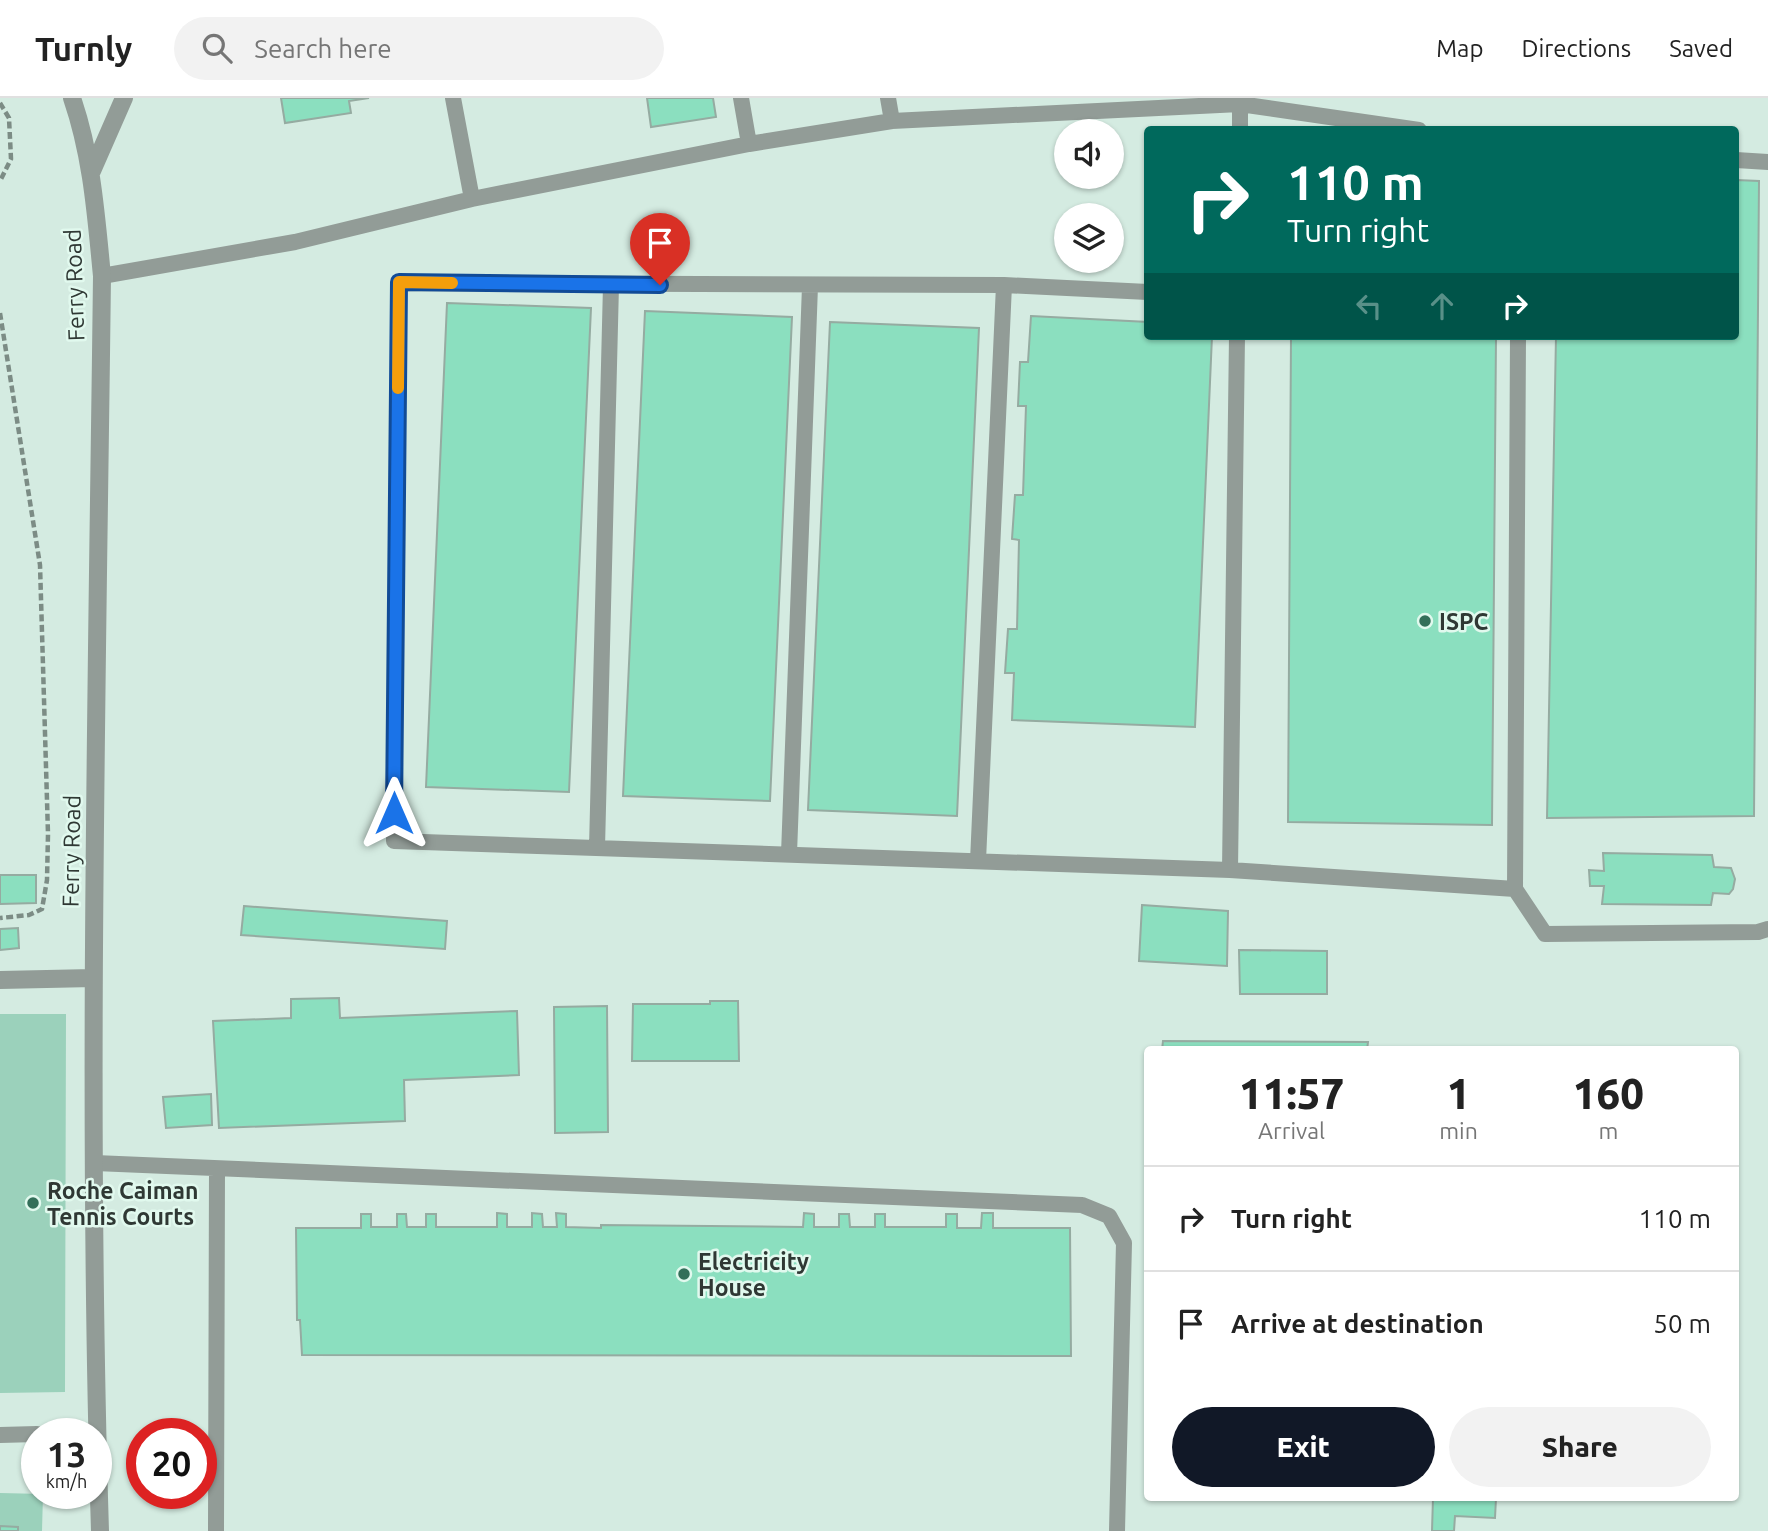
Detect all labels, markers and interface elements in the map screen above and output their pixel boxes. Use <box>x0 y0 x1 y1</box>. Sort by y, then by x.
search box <box>174 17 664 80</box>
icon: search <box>198 29 236 67</box>
text: Turnly <box>35 30 132 67</box>
text: Search here <box>254 34 392 63</box>
text: Map <box>1436 35 1483 62</box>
text: Directions <box>1521 35 1631 62</box>
text: Saved <box>1669 35 1733 62</box>
map controls <box>1054 119 1124 273</box>
button: sound <box>1054 119 1124 189</box>
icon: right <box>1172 154 1263 245</box>
text: 110 m <box>1287 154 1424 209</box>
button: layers <box>1054 203 1124 273</box>
text: Turn right <box>1287 212 1429 248</box>
pin <box>630 213 690 285</box>
icon: arrive <box>641 224 679 262</box>
street label: Ferry Road <box>60 229 88 341</box>
icon: left <box>1350 287 1388 325</box>
icon: ahead <box>1423 287 1461 325</box>
icon: right <box>1496 287 1534 325</box>
place label: ISPC <box>1439 609 1489 634</box>
marker: ISPC <box>1417 613 1433 629</box>
position arrow <box>357 776 431 850</box>
street label: Ferry Road <box>58 795 84 907</box>
text: 11:57 <box>1239 1070 1344 1117</box>
text: 1 <box>1447 1070 1470 1117</box>
text: 160 <box>1573 1070 1644 1117</box>
text: Arrival <box>1258 1118 1325 1143</box>
text: min <box>1439 1118 1478 1143</box>
text: m <box>1598 1118 1618 1143</box>
place label: Roche Caiman Tennis Courts <box>47 1178 198 1229</box>
marker: Roche Caiman Tennis Courts <box>25 1195 41 1211</box>
icon: right <box>1172 1200 1210 1238</box>
text: Turn right <box>1231 1204 1352 1233</box>
text: 110 m <box>1639 1204 1711 1233</box>
place label: Electricity House <box>698 1249 809 1300</box>
marker: Electricity House <box>676 1266 692 1282</box>
icon: arrive <box>1172 1305 1210 1343</box>
text: Arrive at destination <box>1231 1309 1484 1338</box>
text: 50 m <box>1653 1309 1711 1338</box>
button: Exit <box>1172 1407 1435 1487</box>
button: Share <box>1449 1407 1711 1487</box>
speed limit sign: 20 <box>126 1418 217 1509</box>
text: 13 <box>47 1434 86 1474</box>
text: km/h <box>46 1471 87 1491</box>

